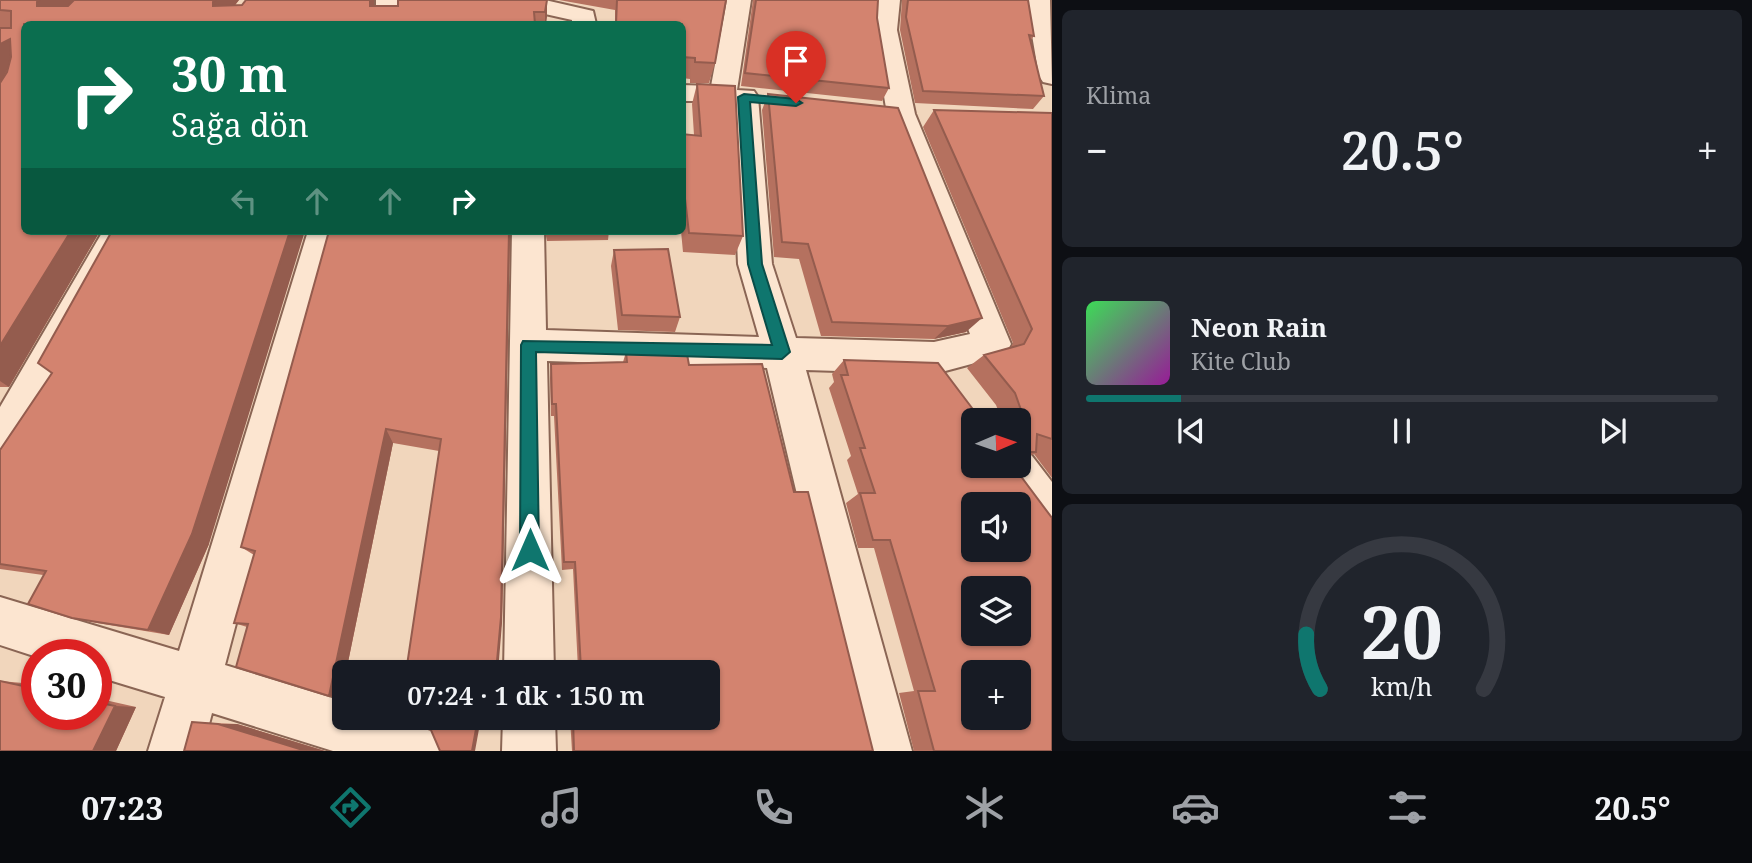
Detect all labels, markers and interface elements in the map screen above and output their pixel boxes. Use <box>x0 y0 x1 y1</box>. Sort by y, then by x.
pin <box>766 31 826 103</box>
text: 30 m <box>171 40 287 106</box>
icon: arrive <box>777 42 815 80</box>
icon: right <box>56 49 147 140</box>
text: Klima <box>1086 79 1151 111</box>
text: Sağa dön <box>171 103 309 146</box>
text: 20.5° <box>1341 114 1464 185</box>
text: − <box>1086 124 1108 176</box>
text: + <box>1697 124 1718 176</box>
icon: left <box>225 182 263 220</box>
icon: ahead <box>298 182 336 220</box>
icon: ahead <box>371 182 409 220</box>
icon: right <box>444 182 482 220</box>
text: Neon Rain <box>1191 309 1327 345</box>
text: Kite Club <box>1191 345 1291 377</box>
north arrow <box>961 408 1031 478</box>
map controls <box>961 408 1031 730</box>
icon: previous <box>1172 412 1210 450</box>
icon: pause <box>1383 412 1421 450</box>
icon: next <box>1594 412 1632 450</box>
button: sound <box>961 492 1031 562</box>
position arrow <box>493 513 567 587</box>
button: layers <box>961 576 1031 646</box>
text: 20 <box>1361 581 1443 680</box>
speed limit sign: 30 <box>21 639 112 730</box>
button: + <box>961 660 1031 730</box>
text: km/h <box>1371 668 1433 702</box>
text: 07:24 · 1 dk · 150 m <box>407 677 645 713</box>
icon: directions <box>326 783 375 832</box>
icon: music <box>537 783 586 832</box>
icon: phone <box>749 783 798 832</box>
icon: climate <box>960 783 1009 832</box>
icon: car <box>1171 783 1220 832</box>
icon: filters <box>1383 783 1432 832</box>
text: 07:23 <box>81 786 163 829</box>
text: 20.5° <box>1594 786 1671 829</box>

